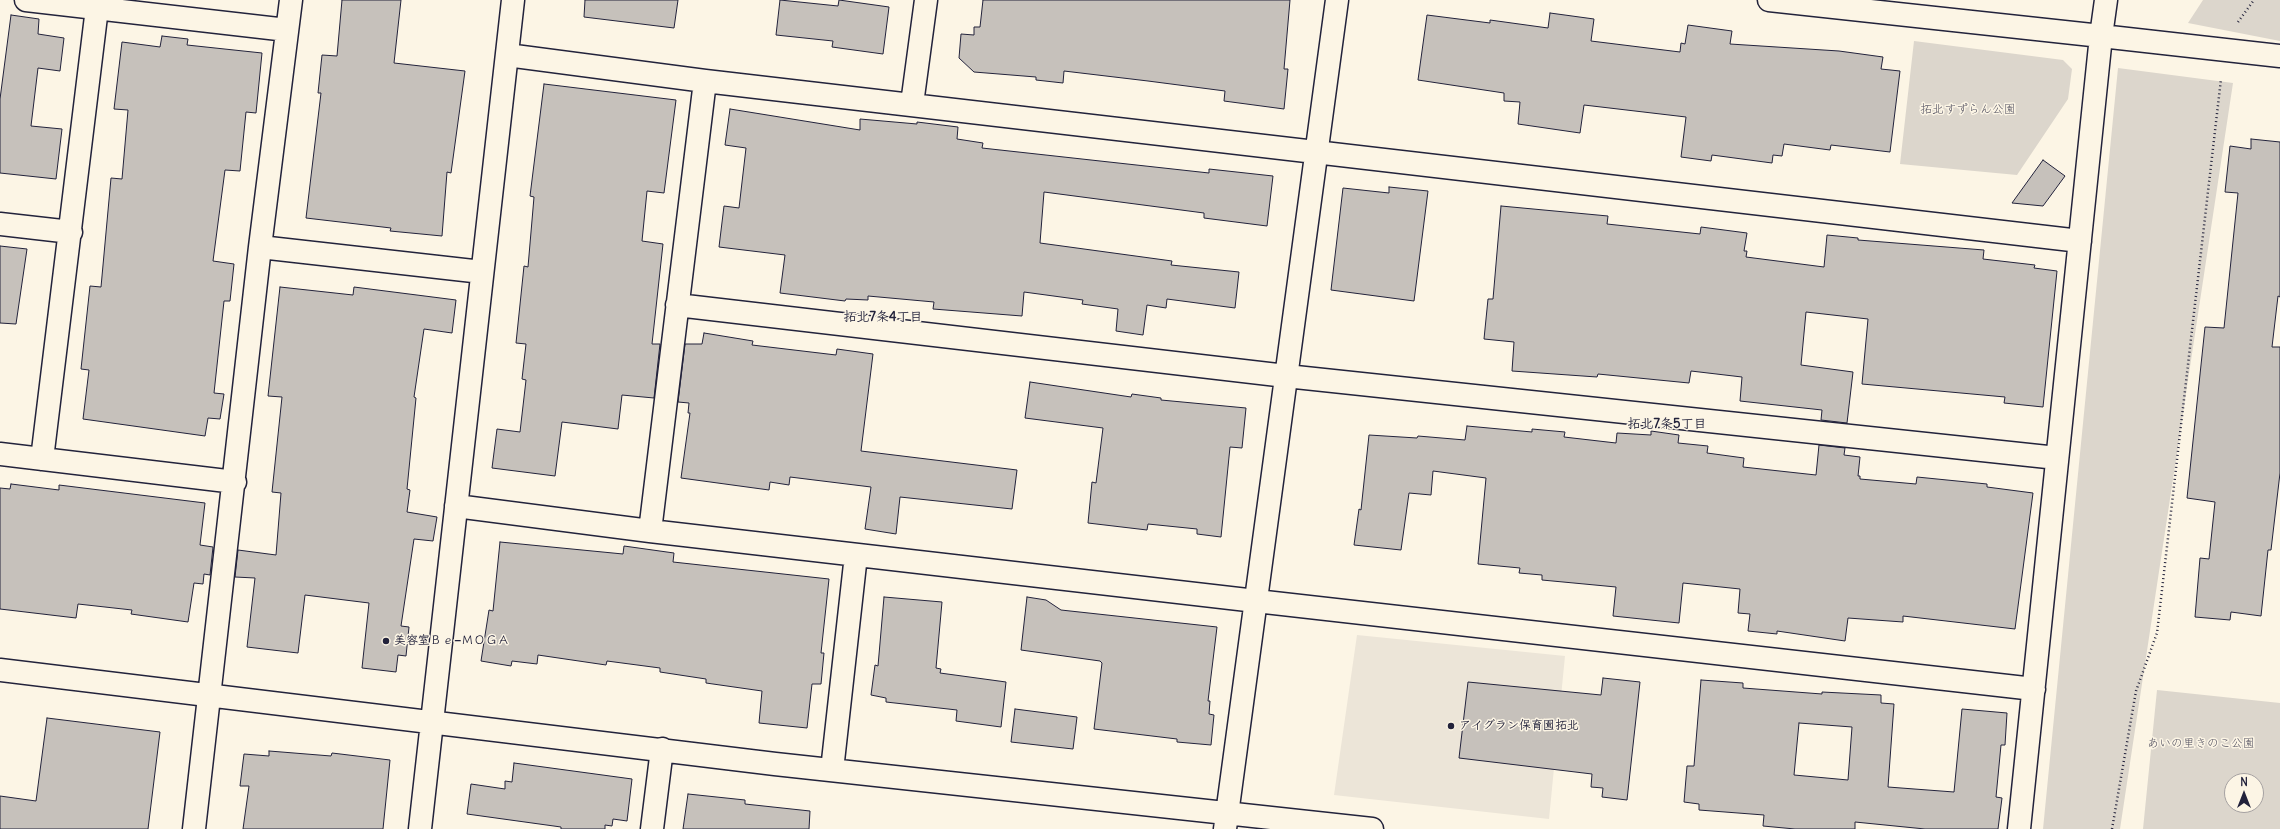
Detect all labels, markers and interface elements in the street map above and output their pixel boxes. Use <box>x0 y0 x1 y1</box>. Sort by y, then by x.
park label: 拓北すずらん公園 <box>1920 103 2016 117</box>
district label: 拓北7条4丁目 <box>844 309 922 325</box>
district label: 拓北7条5丁目 <box>1628 416 1706 432</box>
place label: 美容室Ｂｅ−ＭＯＧＡ <box>394 634 510 648</box>
marker: 美容室Ｂｅ−ＭＯＧＡ <box>381 636 391 646</box>
place label: アイグラン保育園拓北 <box>1459 719 1579 733</box>
marker: アイグラン保育園拓北 <box>1446 721 1456 731</box>
park label: あいの里きのこ公園 <box>2147 737 2255 751</box>
north arrow <box>2224 773 2264 813</box>
text: N <box>2240 775 2248 789</box>

